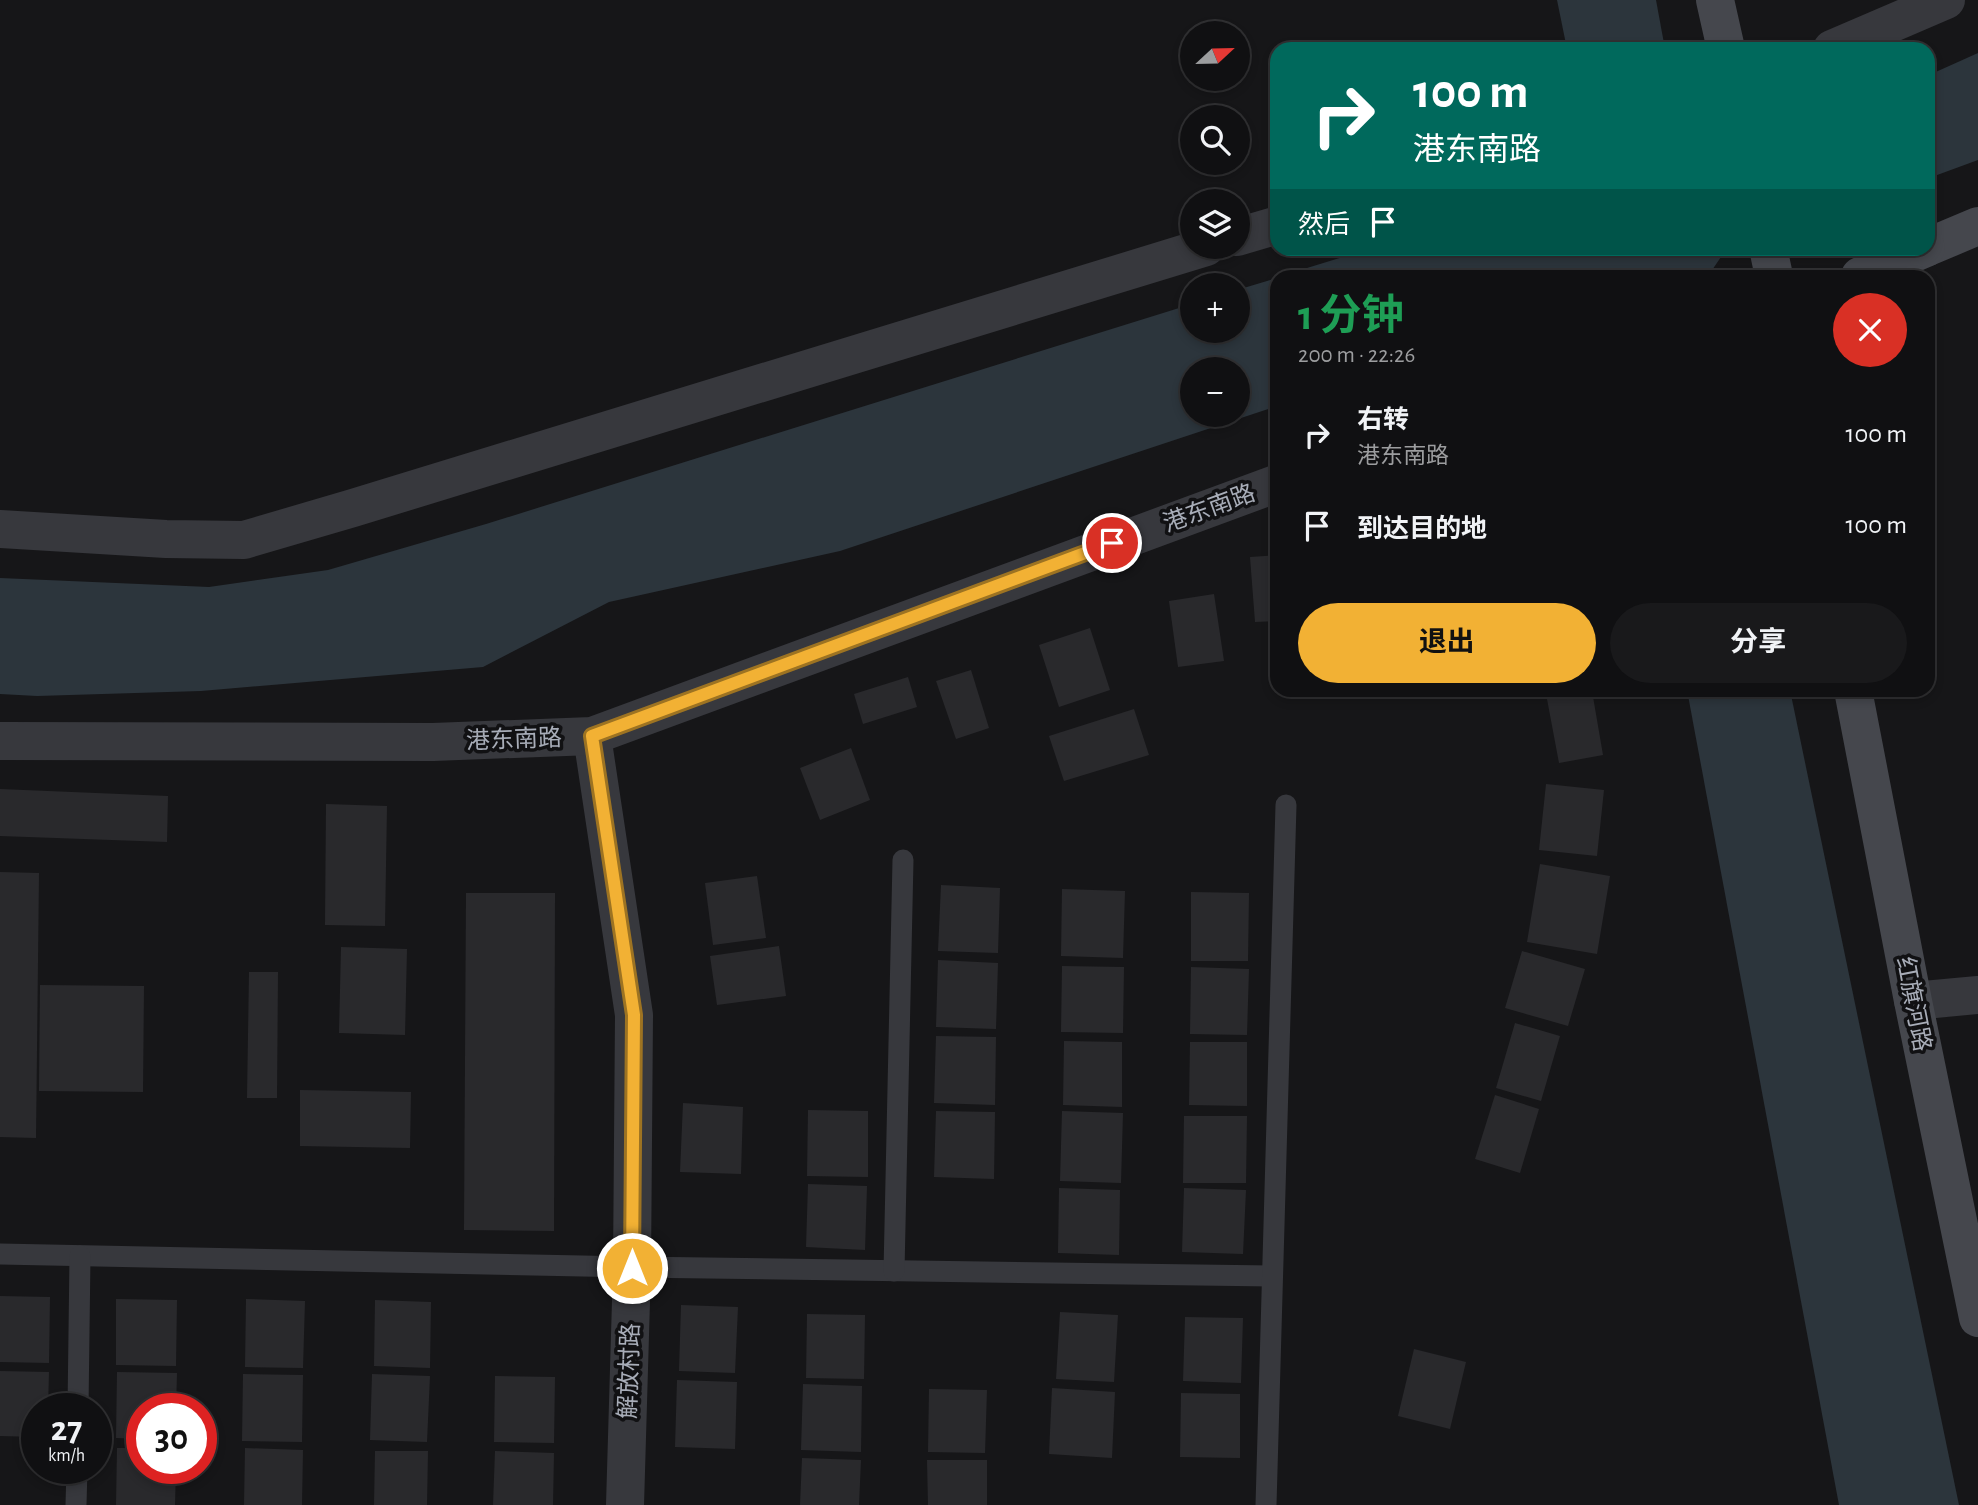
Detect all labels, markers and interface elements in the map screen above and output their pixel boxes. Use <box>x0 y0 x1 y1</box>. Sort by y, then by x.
north arrow <box>1180 21 1250 91</box>
map controls <box>1180 21 1250 427</box>
text: 100 m <box>1413 68 1529 117</box>
icon: right <box>1298 70 1389 161</box>
button: search <box>1180 105 1250 175</box>
text: 港东南路 <box>1413 134 1541 166</box>
button: layers <box>1180 189 1250 259</box>
icon: arrive <box>1364 203 1402 241</box>
text: 然后 <box>1298 212 1350 238</box>
button: + <box>1180 273 1250 343</box>
button: close <box>1833 293 1907 367</box>
text: 1 分钟 <box>1298 295 1403 337</box>
text: 200 m · 22:26 <box>1298 344 1415 367</box>
button: − <box>1180 357 1250 427</box>
text: 右转 <box>1357 407 1409 433</box>
icon: right <box>1298 416 1336 454</box>
text: 100 m <box>1846 421 1907 447</box>
text: 港东南路 <box>1357 445 1449 468</box>
street label: 港东南路 <box>1159 479 1259 537</box>
icon: arrive <box>1298 507 1336 545</box>
text: 100 m <box>1846 512 1907 538</box>
pin <box>1082 513 1142 573</box>
text: 到达目的地 <box>1357 516 1487 542</box>
icon: arrive <box>1093 524 1131 562</box>
button: 退出 <box>1298 603 1596 683</box>
button: 分享 <box>1610 603 1907 683</box>
street label: 港东南路 <box>466 724 562 754</box>
street label: 红旗河路 <box>1892 954 1936 1054</box>
position arrow <box>595 1231 669 1305</box>
street label: 解放村路 <box>614 1323 644 1419</box>
speed limit sign: 30 <box>126 1393 217 1484</box>
text: 27 <box>51 1412 82 1447</box>
text: km/h <box>48 1447 85 1465</box>

